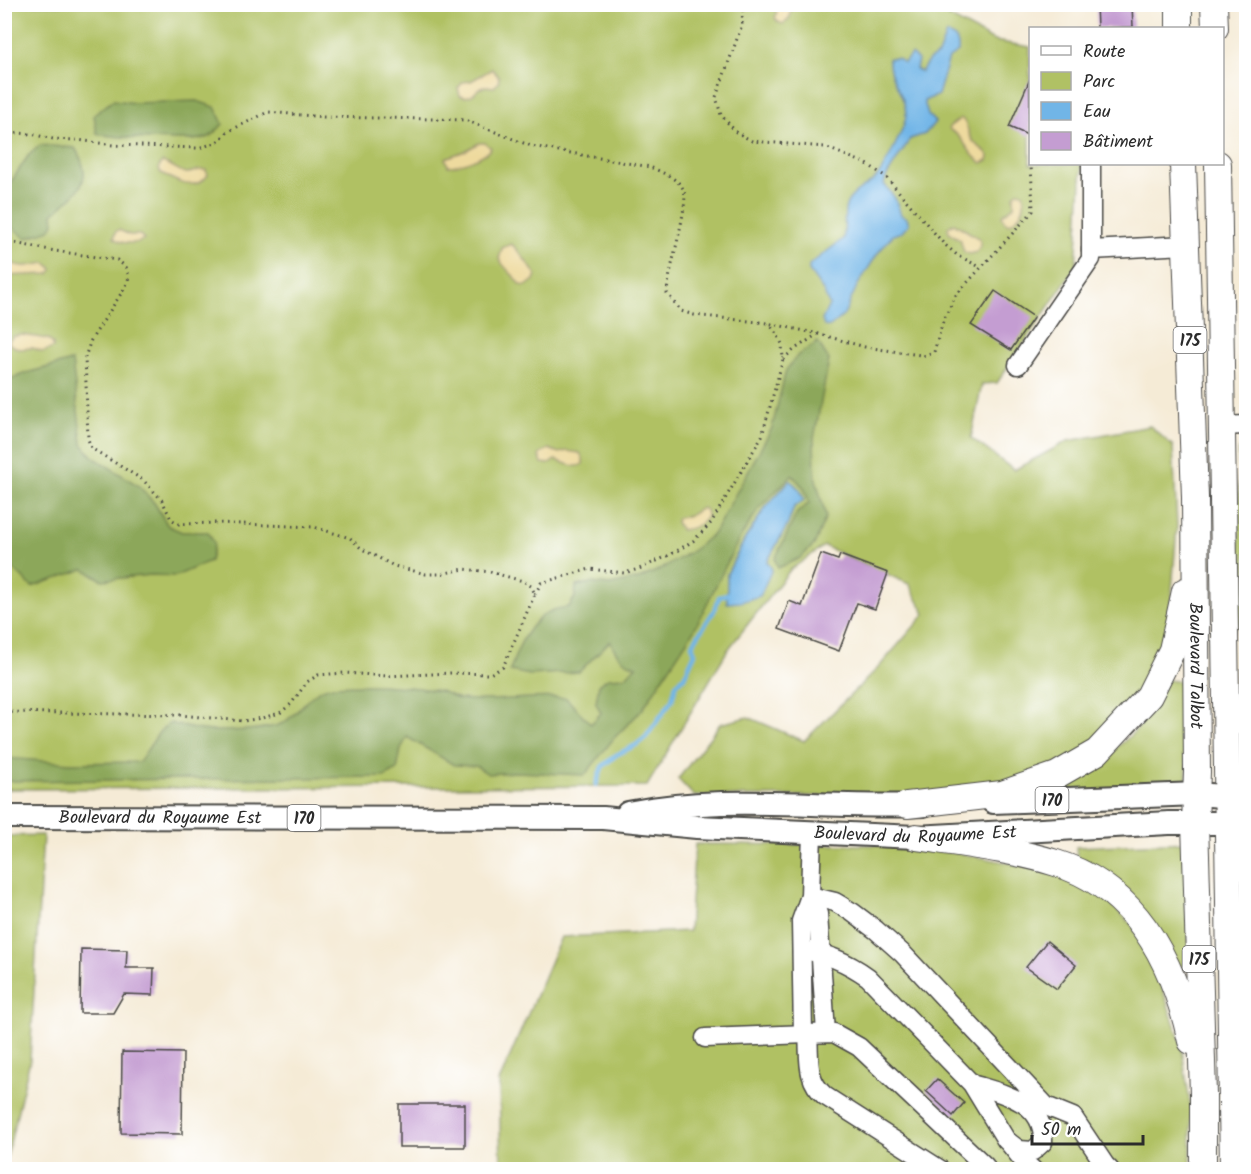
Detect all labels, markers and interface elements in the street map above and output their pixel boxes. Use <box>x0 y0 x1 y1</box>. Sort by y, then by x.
legend <box>1029 27 1224 165</box>
text: Route <box>1083 38 1125 67</box>
text: Parc <box>1083 68 1115 97</box>
text: Eau <box>1083 98 1111 127</box>
text: Bâtiment <box>1083 128 1154 157</box>
road number: 175 <box>1174 327 1206 353</box>
street label: Boulevard Talbot <box>1180 603 1210 730</box>
road number: 170 <box>1036 787 1068 813</box>
street label: Boulevard du Royaume Est <box>58 804 263 833</box>
road number: 170 <box>288 805 320 831</box>
street label: Boulevard du Royaume Est <box>813 818 1019 853</box>
road number: 175 <box>1182 946 1216 972</box>
scale bar <box>1032 1108 1143 1146</box>
text: 50 m <box>1041 1116 1081 1145</box>

